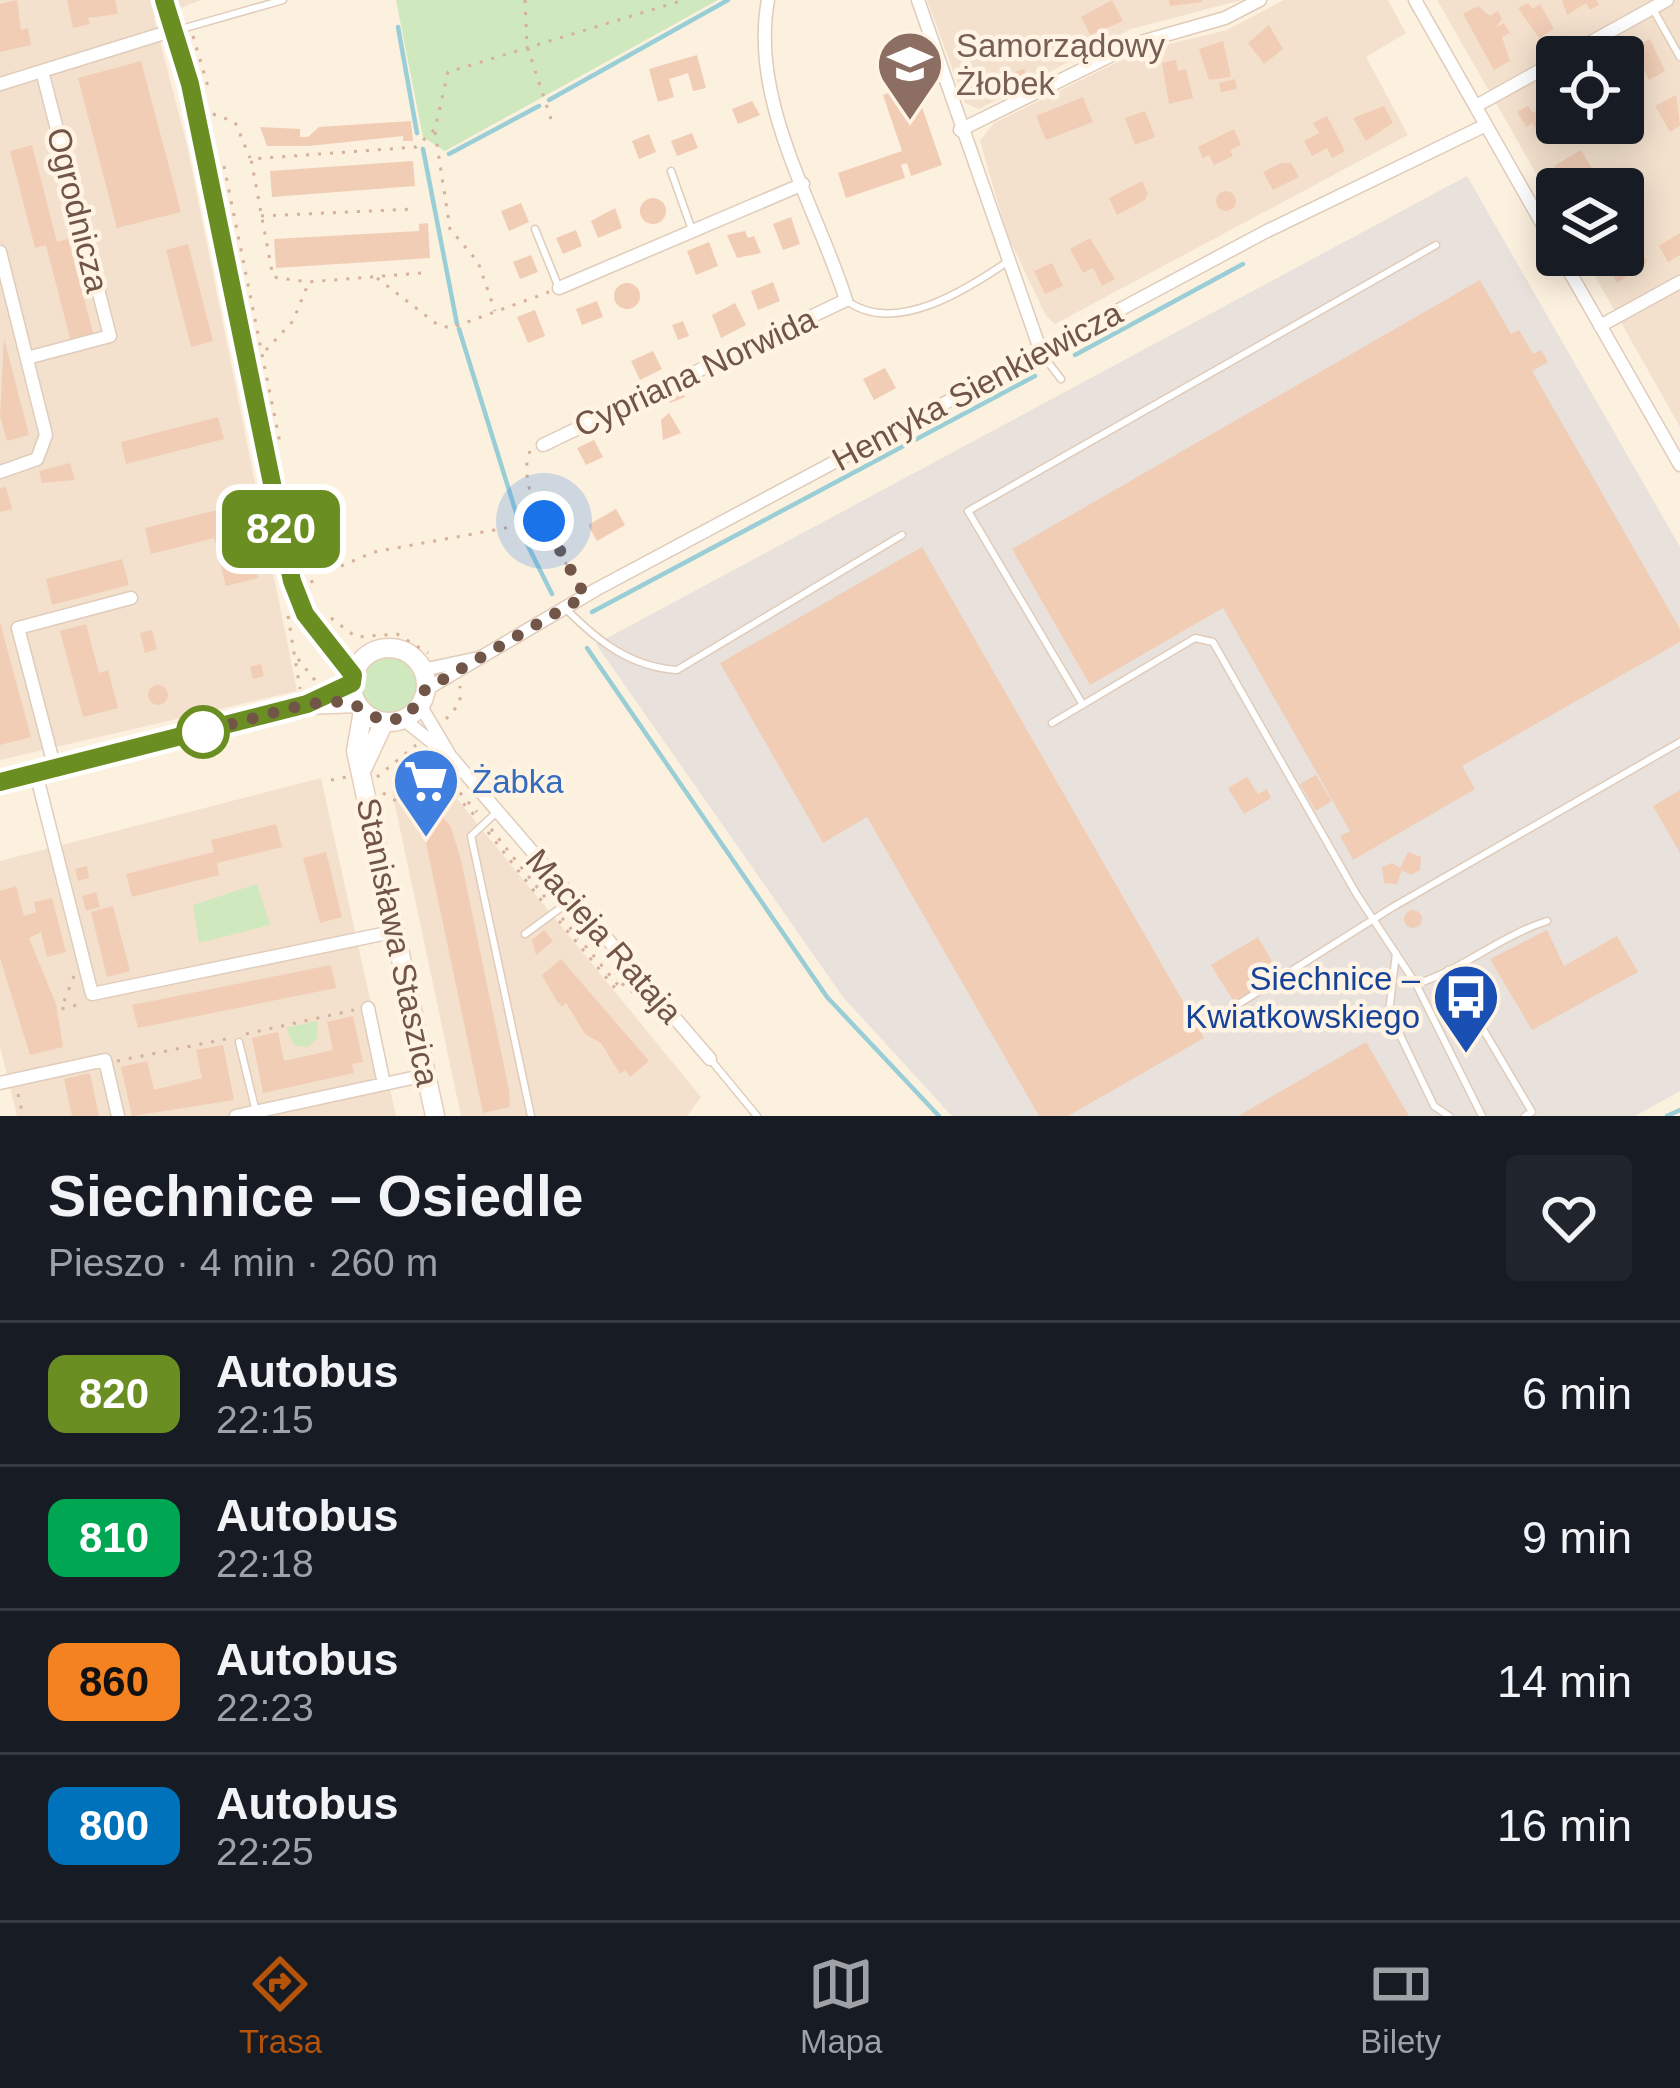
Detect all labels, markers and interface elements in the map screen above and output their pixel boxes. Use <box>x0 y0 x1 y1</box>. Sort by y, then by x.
place label: Samorządowy Żłobek <box>956 27 1166 102</box>
school or university icon: Samorządowy Żłobek <box>875 29 945 123</box>
map controls <box>1536 36 1644 276</box>
button: locate <box>1536 36 1644 144</box>
street label: Ogrodnicza <box>40 124 117 297</box>
button: layers <box>1536 168 1644 276</box>
street label: Henryka Sienkiewicza <box>826 294 1129 478</box>
street label: Cypriana Norwida <box>568 300 822 444</box>
line badge: 820 <box>212 490 350 568</box>
your location <box>514 491 574 551</box>
text: 820 <box>246 505 316 552</box>
unlabelled marker <box>178 707 228 757</box>
supermarket icon: Żabka <box>391 746 461 840</box>
place label: Żabka <box>472 763 564 800</box>
street label: Stanisława Staszica <box>349 795 447 1090</box>
street label: Macieja Rataja <box>518 841 690 1031</box>
place label: Siechnice – Kwiatkowskiego <box>1185 960 1421 1035</box>
bus stop icon: Siechnice – Kwiatkowskiego <box>1431 962 1501 1056</box>
button: heart <box>1506 1155 1632 1281</box>
text: Siechnice – Osiedle <box>48 1164 583 1228</box>
text: Pieszo · 4 min · 260 m <box>48 1241 438 1284</box>
text: Autobus <box>216 1346 398 1397</box>
text: 6 min <box>1522 1368 1632 1419</box>
text: 820 <box>79 1370 149 1417</box>
text: 22:15 <box>216 1398 314 1441</box>
text: Autobus <box>216 1490 398 1541</box>
text: 9 min <box>1522 1512 1632 1563</box>
text: 810 <box>79 1514 149 1561</box>
text: 22:18 <box>216 1542 314 1585</box>
text: Autobus <box>216 1634 398 1685</box>
text: 14 min <box>1497 1656 1632 1707</box>
text: 860 <box>79 1658 149 1705</box>
text: 22:23 <box>216 1686 314 1729</box>
text: Autobus <box>216 1778 398 1829</box>
text: 16 min <box>1497 1800 1632 1851</box>
text: 800 <box>79 1802 149 1849</box>
text: 22:25 <box>216 1830 314 1873</box>
tab: Trasa <box>239 1951 322 2061</box>
tab: Mapa <box>800 1951 882 2061</box>
tab: Bilety <box>1360 1951 1441 2061</box>

